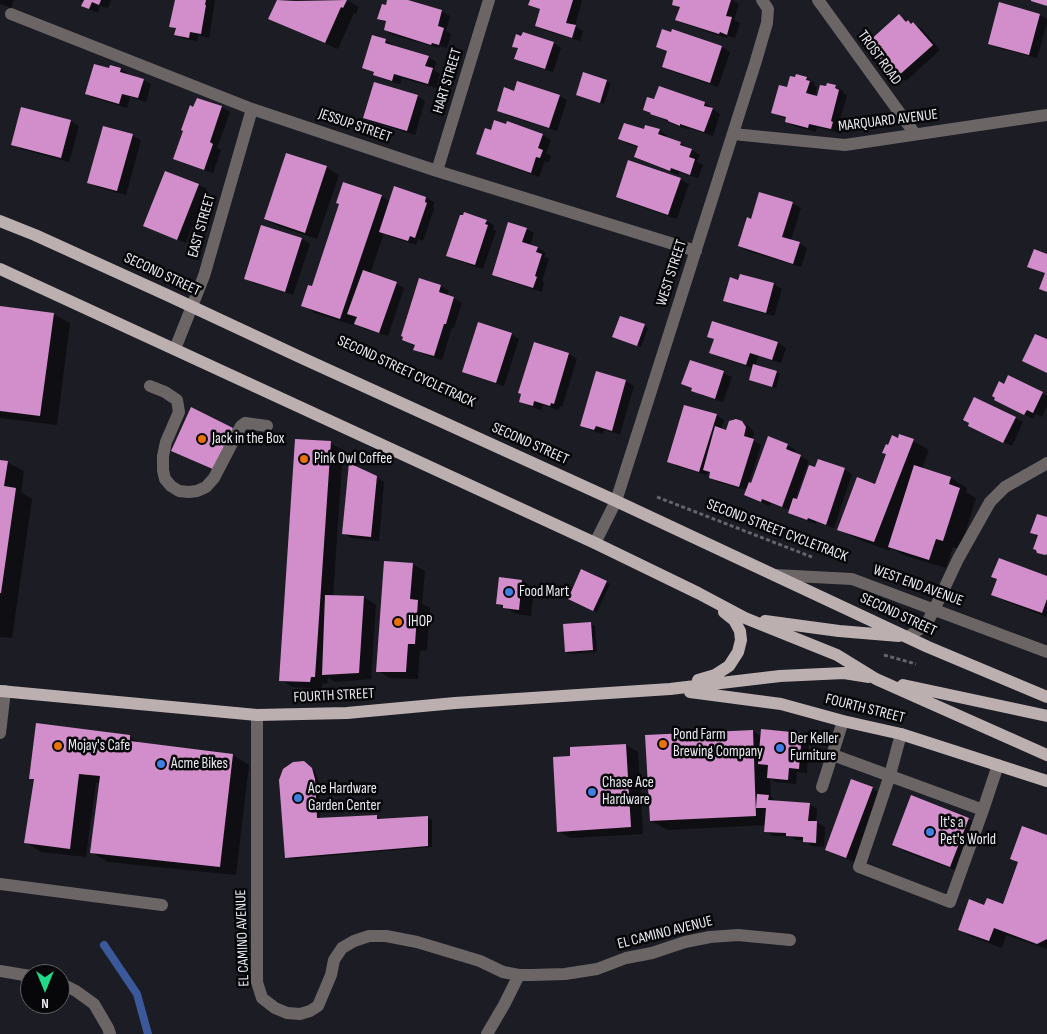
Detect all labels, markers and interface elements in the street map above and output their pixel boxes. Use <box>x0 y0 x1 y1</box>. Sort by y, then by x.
street label: TROST ROAD <box>853 27 905 89</box>
street label: HART STREET <box>430 46 466 116</box>
street label: JESSUP STREET <box>316 105 394 147</box>
street label: MARQUARD AVENUE <box>837 106 939 136</box>
street label: EAST STREET <box>184 192 220 260</box>
street label: WEST STREET <box>653 238 691 308</box>
street label: SECOND STREET <box>121 249 203 301</box>
street label: SECOND STREET CYCLETRACK <box>334 332 478 412</box>
street label: SECOND STREET <box>489 419 571 469</box>
place label: Jack in the Box <box>212 430 284 448</box>
marker: Jack in the Box <box>196 433 208 445</box>
place label: Pink Owl Coffee <box>314 450 392 468</box>
marker: Pink Owl Coffee <box>298 453 310 465</box>
street label: SECOND STREET CYCLETRACK <box>704 496 850 566</box>
street label: WEST END AVENUE <box>871 561 965 611</box>
place label: Food Mart <box>519 583 569 601</box>
marker: Food Mart <box>503 586 515 598</box>
street label: SECOND STREET <box>857 589 939 641</box>
place label: IHOP <box>408 613 432 631</box>
marker: IHOP <box>392 616 404 628</box>
street label: FOURTH STREET <box>293 685 375 707</box>
street label: FOURTH STREET <box>823 690 907 728</box>
place label: Pond Farm Brewing Company <box>673 726 763 761</box>
place label: Der Keller Furniture <box>790 730 839 765</box>
place label: Mojay's Cafe <box>68 737 130 755</box>
marker: Pond Farm Brewing Company <box>657 738 669 750</box>
marker: Mojay's Cafe <box>52 740 64 752</box>
marker: Der Keller Furniture <box>774 742 786 754</box>
place label: Acme Bikes <box>171 755 228 773</box>
marker: Acme Bikes <box>155 758 167 770</box>
place label: Chase Ace Hardware <box>602 774 654 809</box>
place label: Ace Hardware Garden Center <box>308 780 381 815</box>
marker: Chase Ace Hardware <box>586 786 598 798</box>
marker: Ace Hardware Garden Center <box>292 792 304 804</box>
place label: It's a Pet's World <box>940 814 996 849</box>
marker: It's a Pet's World <box>924 826 936 838</box>
street label: EL CAMINO AVENUE <box>232 889 254 987</box>
street label: EL CAMINO AVENUE <box>616 912 714 954</box>
north arrow <box>20 964 70 1014</box>
text: N <box>41 995 49 1012</box>

